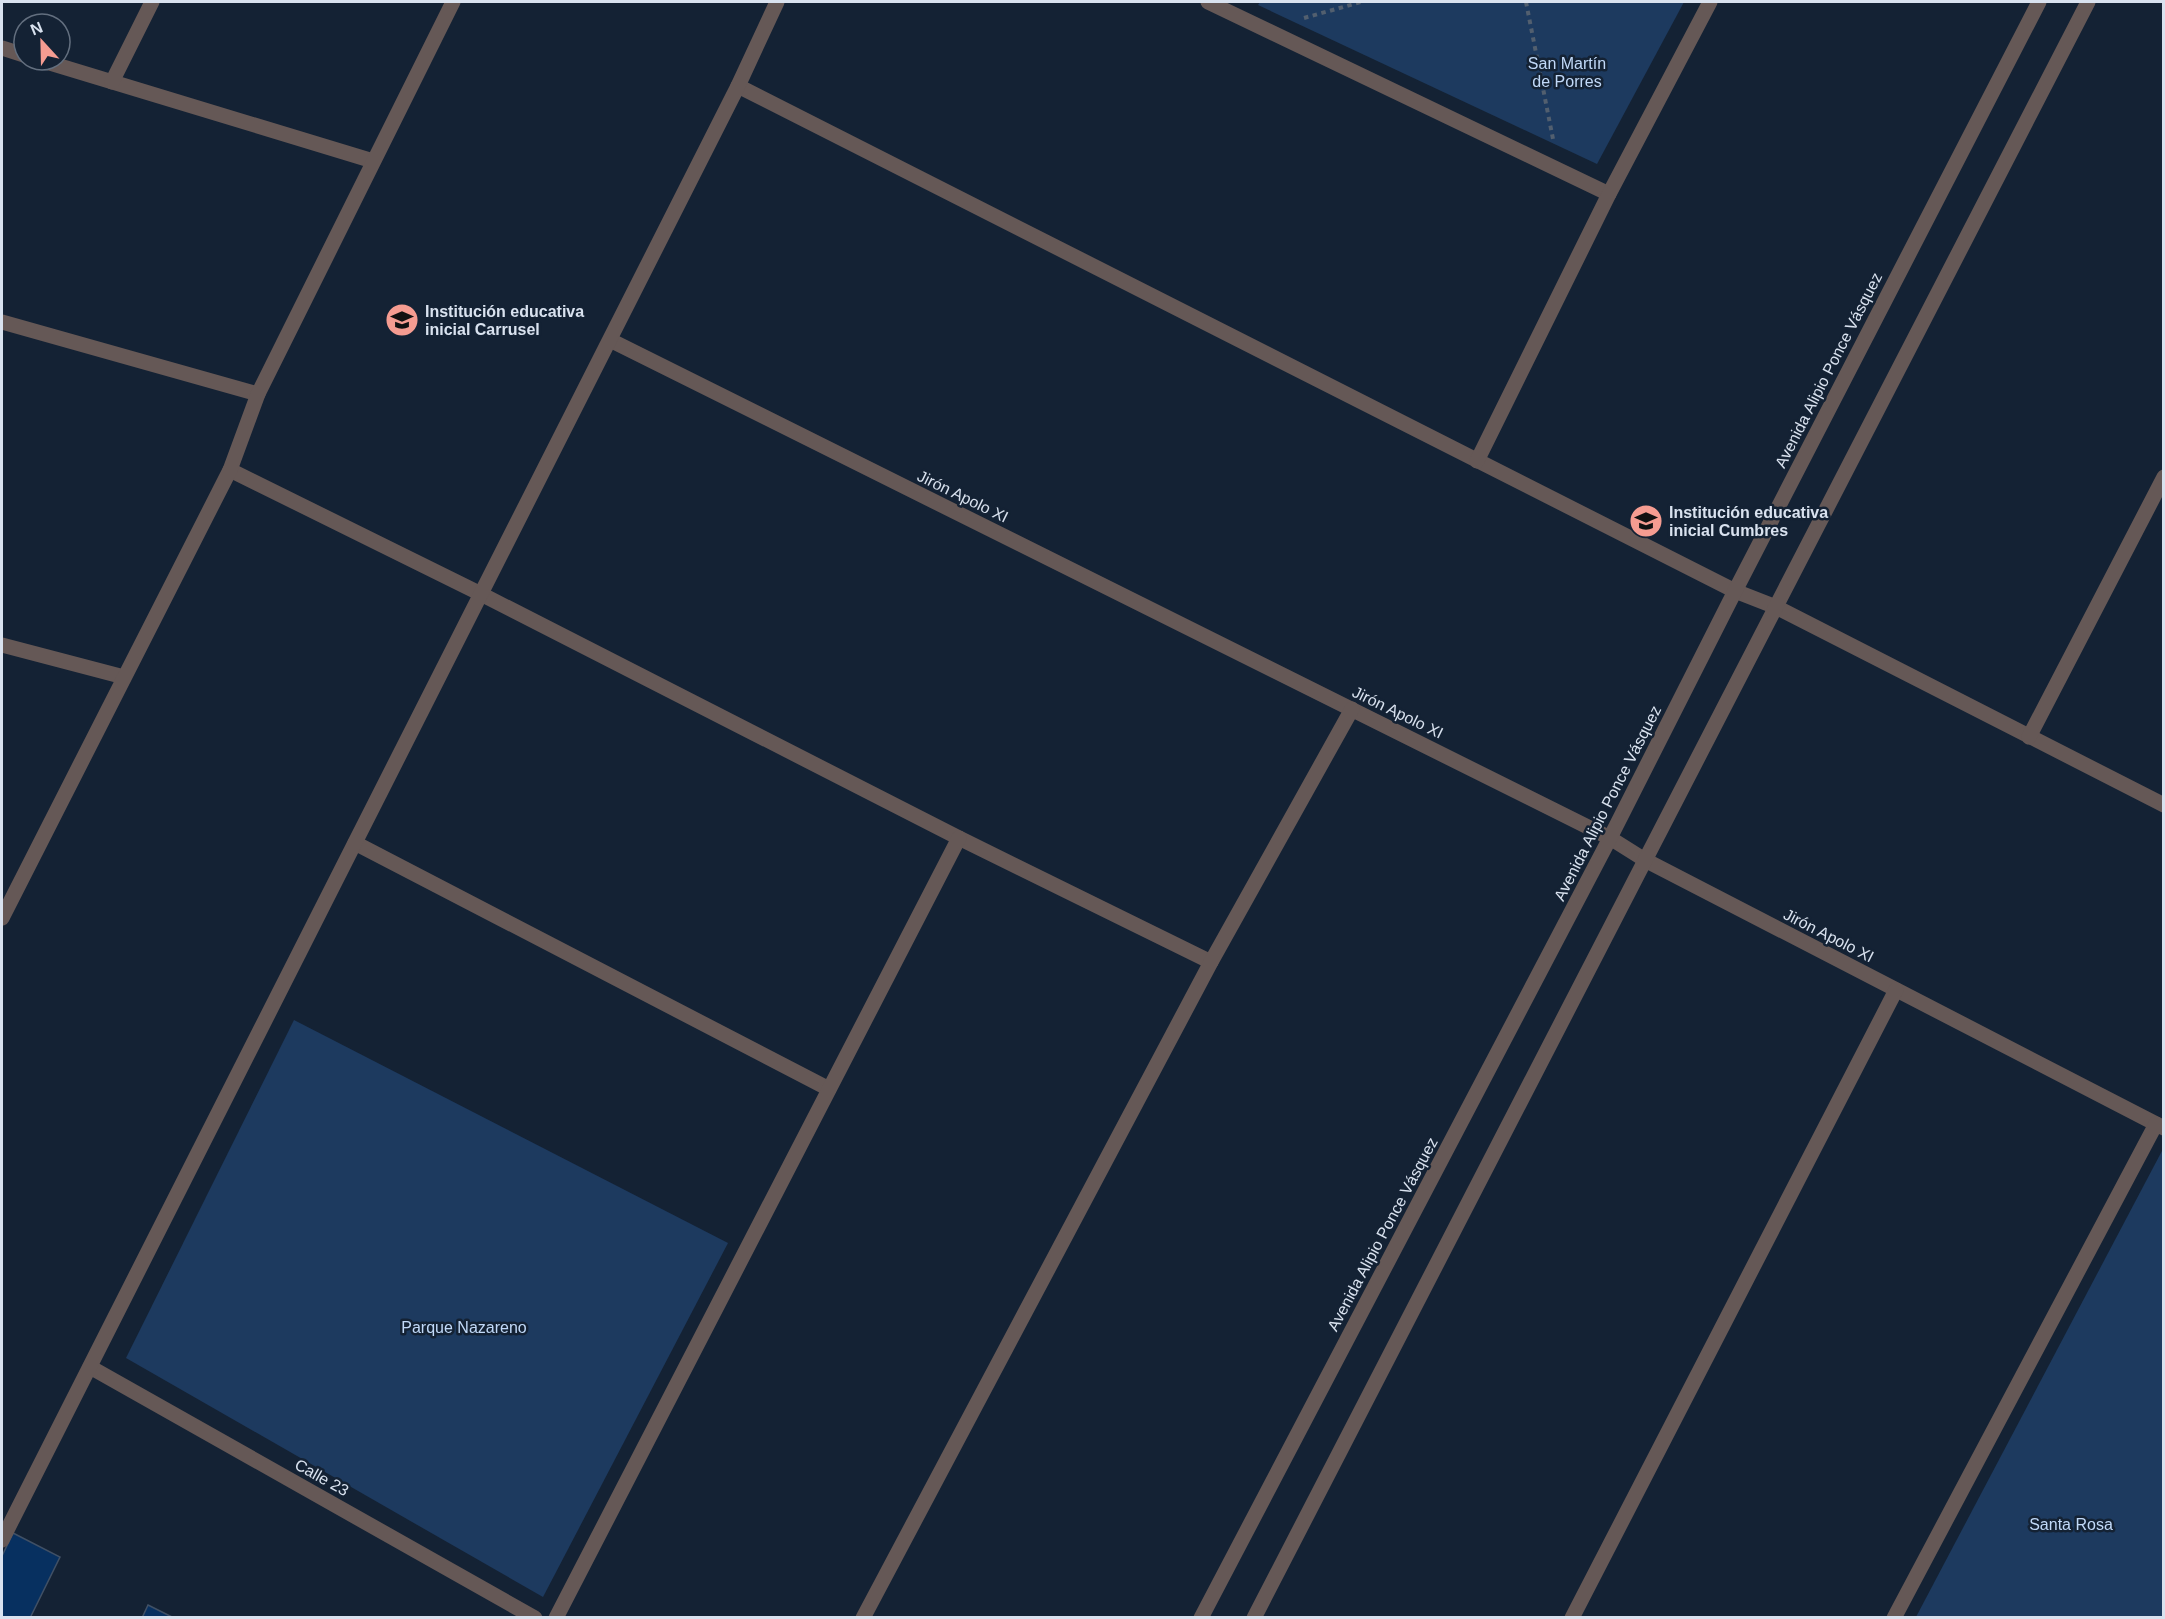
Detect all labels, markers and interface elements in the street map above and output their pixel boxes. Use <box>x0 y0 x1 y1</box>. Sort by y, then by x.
north arrow <box>12 12 72 72</box>
text: N <box>28 19 45 39</box>
park label: San Martín de Porres <box>1528 55 1606 90</box>
street label: Avenida Alipio Ponce Vásquez <box>1772 270 1885 471</box>
school or university icon: Institución educativa inicial Carrusel <box>384 302 420 338</box>
place label: Institución educativa inicial Carrusel <box>425 303 584 338</box>
street label: Jirón Apolo XI <box>915 467 1011 526</box>
school or university icon: Institución educativa inicial Cumbres <box>1628 503 1664 539</box>
place label: Institución educativa inicial Cumbres <box>1669 504 1828 539</box>
street label: Jirón Apolo XI <box>1350 683 1446 742</box>
street label: Avenida Alipio Ponce Vásquez <box>1551 703 1664 904</box>
street label: Jirón Apolo XI <box>1781 905 1877 965</box>
street label: Avenida Alipio Ponce Vásquez <box>1324 1135 1441 1334</box>
park label: Parque Nazareno <box>401 1319 527 1336</box>
street label: Calle 23 <box>292 1456 352 1499</box>
park label: Santa Rosa <box>2029 1516 2113 1533</box>

